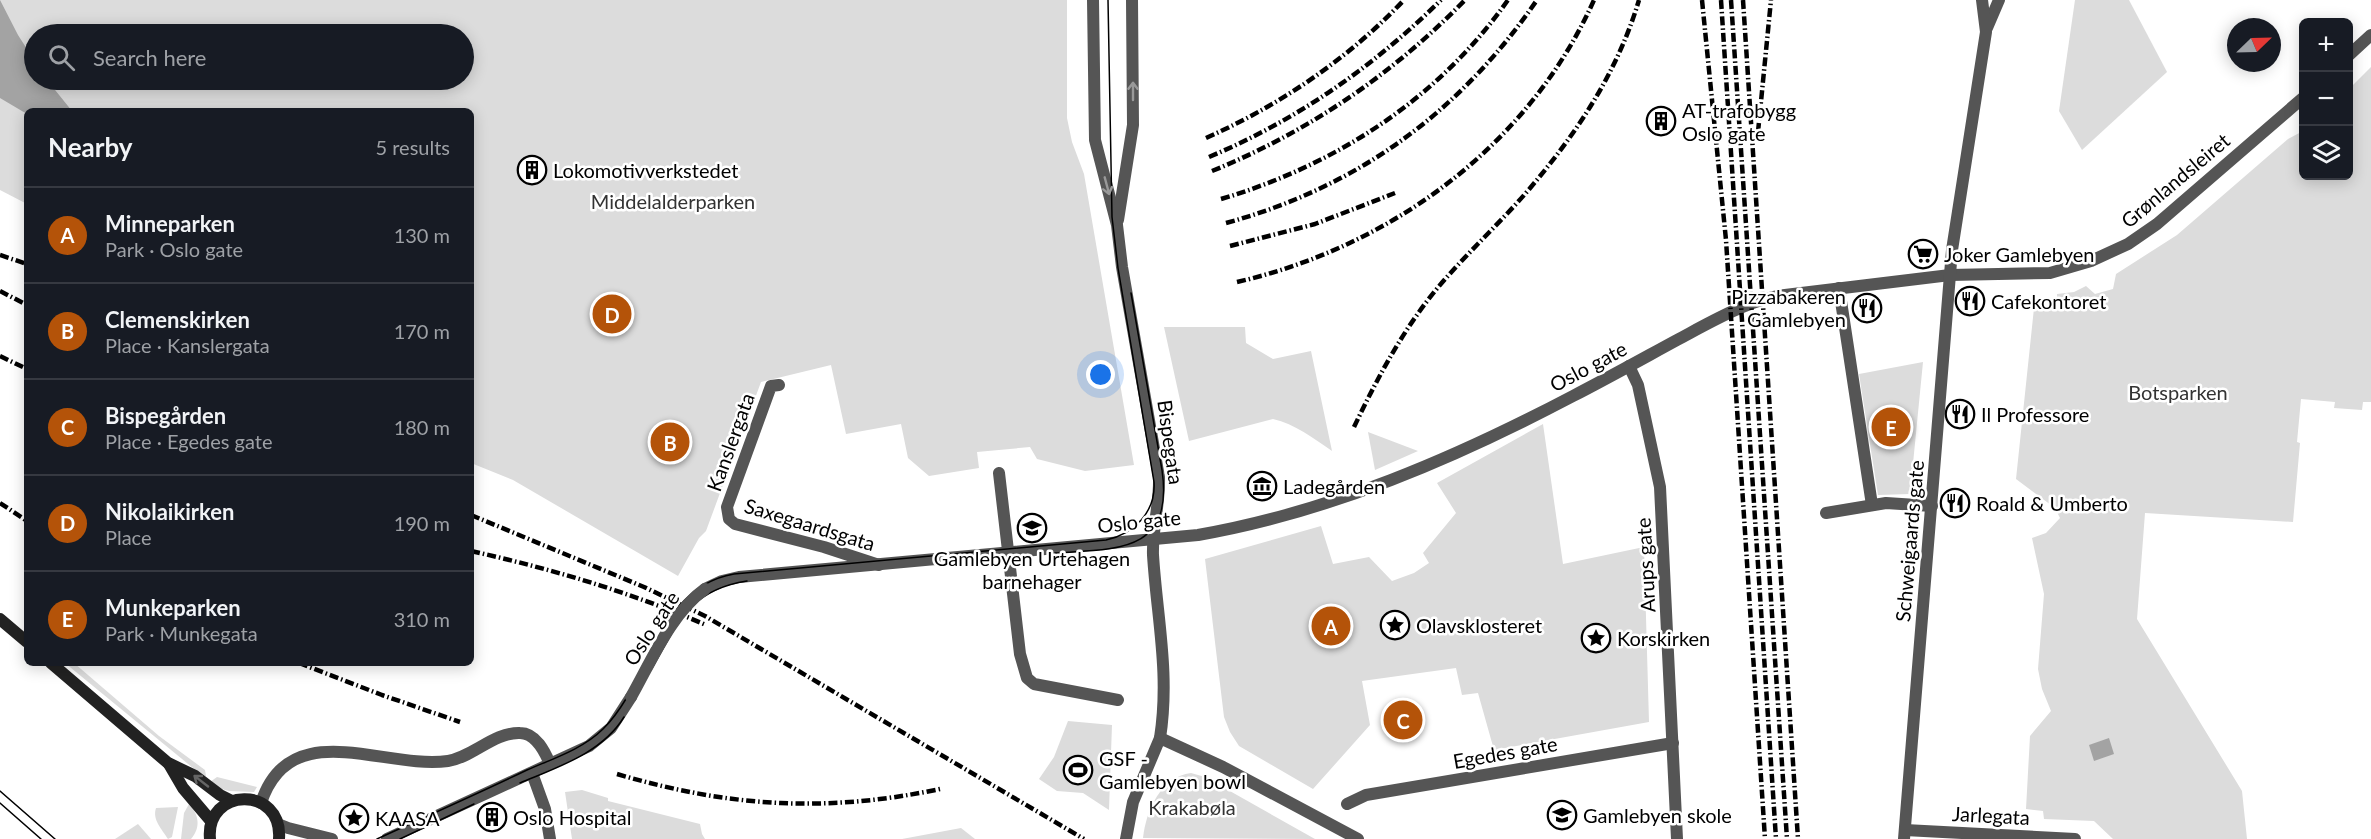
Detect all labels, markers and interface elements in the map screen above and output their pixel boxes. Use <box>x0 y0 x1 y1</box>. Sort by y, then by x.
north arrow <box>2227 18 2281 72</box>
map controls <box>2299 18 2353 180</box>
button: + <box>2299 18 2353 72</box>
search box <box>24 24 474 90</box>
icon: search <box>45 41 78 74</box>
text: Search here <box>93 44 206 71</box>
button: − <box>2299 72 2353 126</box>
one-way arrow <box>1127 81 1139 101</box>
place label: AT-trafobygg Oslo gate <box>1682 98 1796 145</box>
building icon: AT-trafobygg Oslo gate <box>1645 105 1677 137</box>
button: layers <box>2299 126 2353 180</box>
street label: Grønlandsleiret <box>2116 128 2234 232</box>
text: Nearby <box>48 131 133 163</box>
text: 5 results <box>375 135 450 159</box>
building icon: Lokomotivverkstedet <box>516 154 548 186</box>
place label: Lokomotivverkstedet <box>553 158 738 182</box>
one-way arrow <box>1101 177 1113 196</box>
park label: Middelalderparken <box>591 189 755 213</box>
text: Minneparken <box>105 210 235 237</box>
text: A <box>61 223 74 247</box>
text: 130 m <box>394 223 450 247</box>
text: Park · Oslo gate <box>105 237 243 261</box>
supermarket icon: Joker Gamlebyen <box>1907 238 1939 270</box>
place label: Joker Gamlebyen <box>1944 242 2094 266</box>
place label: Pizzabakeren Gamlebyen <box>1731 284 1846 331</box>
restaurant icon: Cafekontoret <box>1954 285 1986 317</box>
place label: Cafekontoret <box>1991 289 2106 313</box>
pin: D <box>592 292 632 336</box>
restaurant icon: Pizzabakeren Gamlebyen <box>1851 292 1883 324</box>
text: Clemenskirken <box>105 306 250 333</box>
text: B <box>61 319 74 343</box>
text: 170 m <box>394 319 450 343</box>
text: Place · Kanslergata <box>105 333 270 357</box>
street label: Oslo gate <box>1545 336 1631 396</box>
your location <box>1086 360 1115 389</box>
park label: Botsparken <box>2128 380 2228 404</box>
street label: Kanslergata <box>701 390 759 494</box>
street label: Bispegata <box>1153 398 1189 486</box>
restaurant icon: Il Professore <box>1944 398 1976 430</box>
text: Bispegården <box>105 402 226 429</box>
place label: Il Professore <box>1981 402 2089 426</box>
pin: E <box>1872 404 1910 450</box>
text: C <box>61 415 74 439</box>
text: 180 m <box>394 415 450 439</box>
pin: B <box>650 420 690 464</box>
text: Place · Egedes gate <box>105 429 272 453</box>
street label: Schweigaards gate <box>1890 459 1928 623</box>
museum icon: Ladegården <box>1246 470 1278 502</box>
place label: Ladegården <box>1283 474 1385 498</box>
restaurant icon: Roald & Umberto <box>1939 487 1971 519</box>
place label: Roald & Umberto <box>1976 491 2128 515</box>
street label: Saxegaardsgata <box>742 493 878 555</box>
text: Nikolaikirken <box>105 498 234 525</box>
street label: Oslo gate <box>1096 505 1182 537</box>
text: D <box>60 511 75 535</box>
text: 190 m <box>394 511 450 535</box>
school or university icon: Gamlebyen Urtehagen barnehager <box>1016 512 1048 544</box>
street label: Arups gate <box>1631 517 1659 613</box>
text: Place <box>105 525 152 549</box>
place label: Gamlebyen Urtehagen barnehager <box>934 546 1130 593</box>
street label: Oslo gate <box>618 586 684 670</box>
text: Munkeparken <box>105 594 241 621</box>
pin: A <box>1312 604 1350 648</box>
text: E <box>62 607 73 631</box>
text: 310 m <box>394 607 450 631</box>
place icon: Olavsklosteret <box>1379 609 1411 641</box>
place label: Olavsklosteret <box>1416 613 1542 637</box>
text: Park · Munkegata <box>105 621 258 645</box>
place icon: Korskirken <box>1580 622 1612 654</box>
place label: Korskirken <box>1617 626 1710 650</box>
pin: C <box>1384 698 1422 742</box>
street label: Egedes gate <box>1451 731 1559 773</box>
place label: GSF - Gamlebyen bowl <box>1099 746 1246 793</box>
sports icon: GSF - Gamlebyen bowl <box>1062 754 1094 786</box>
one-way arrow <box>193 774 209 787</box>
park label: Krakabøla <box>1148 795 1236 819</box>
school or university icon: Gamlebyen skole <box>1546 799 1578 831</box>
building icon: Oslo Hospital <box>476 801 508 833</box>
street label: Jarlegata <box>1951 801 2031 829</box>
place icon: KAASA <box>338 802 370 834</box>
place label: Gamlebyen skole <box>1583 803 1732 827</box>
place label: Oslo Hospital <box>513 805 632 829</box>
place label: KAASA <box>375 806 440 830</box>

